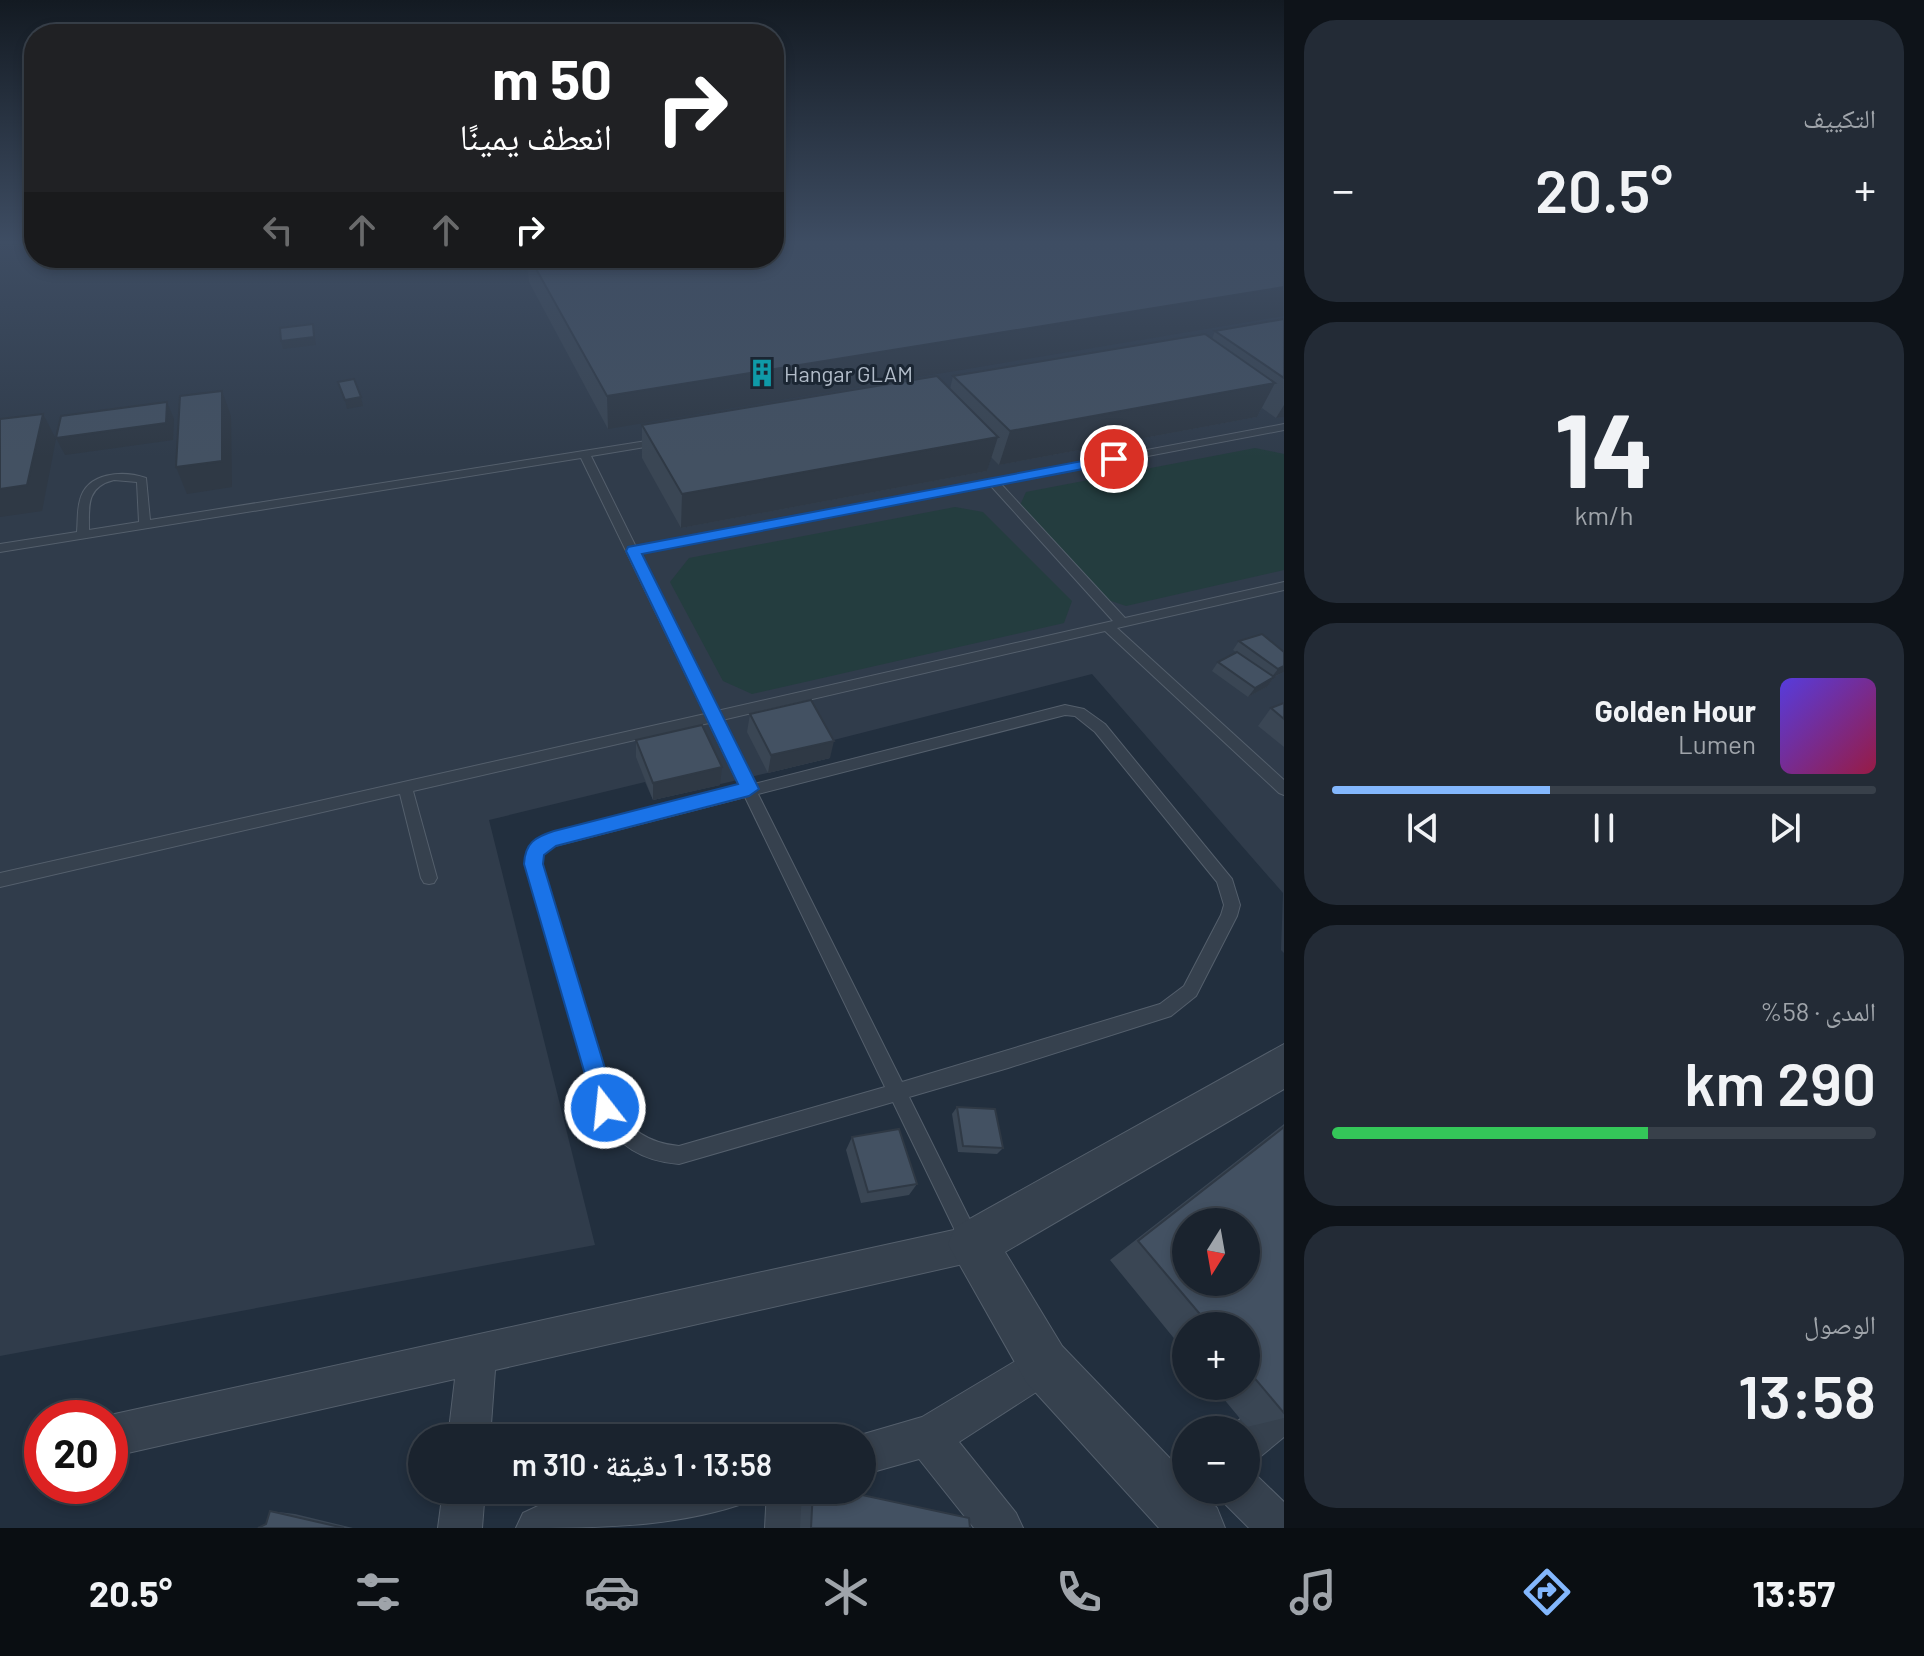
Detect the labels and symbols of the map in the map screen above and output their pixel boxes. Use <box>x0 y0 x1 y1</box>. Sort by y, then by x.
building icon: Hangar GLAM <box>747 358 777 388</box>
place label: Hangar GLAM <box>784 360 913 386</box>
pin <box>1080 425 1148 493</box>
position arrow <box>563 1066 647 1150</box>
north arrow <box>1172 1208 1260 1296</box>
speed limit sign: 20 <box>24 1400 128 1504</box>

